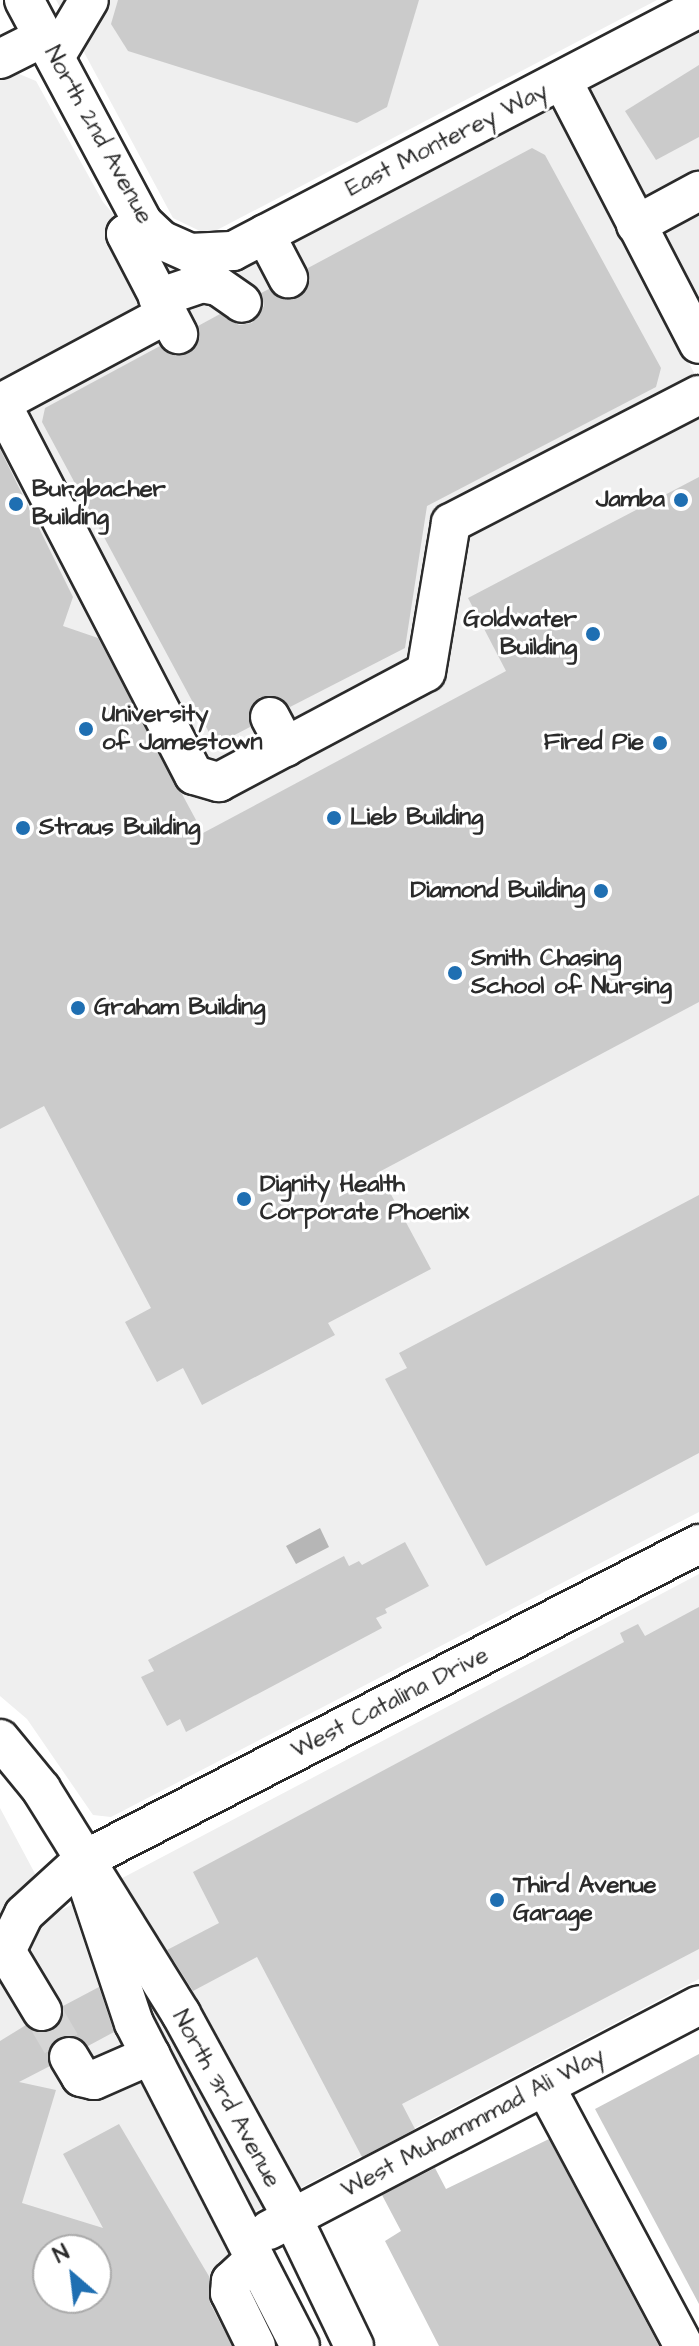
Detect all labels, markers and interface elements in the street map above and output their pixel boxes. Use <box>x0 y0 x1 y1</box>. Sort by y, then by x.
street label: North 2nd Avenue <box>37 41 159 229</box>
street label: East Monterey Way <box>341 77 553 203</box>
place label: Burgbacher Building <box>32 476 166 532</box>
place label: Jamba <box>596 486 665 514</box>
marker: Jamba <box>672 491 690 509</box>
marker: Burgbacher Building <box>7 495 25 513</box>
place label: Goldwater Building <box>463 606 577 662</box>
marker: Goldwater Building <box>584 625 602 643</box>
place label: University of Jamestown <box>102 701 263 757</box>
marker: University of Jamestown <box>77 720 95 738</box>
place label: Fired Pie <box>544 729 644 757</box>
marker: Fired Pie <box>651 734 669 752</box>
place label: Lieb Building <box>350 804 483 832</box>
marker: Lieb Building <box>325 809 343 827</box>
place label: Straus Building <box>39 814 200 842</box>
marker: Straus Building <box>14 819 32 837</box>
place label: Diamond Building <box>411 877 585 905</box>
marker: Diamond Building <box>592 882 610 900</box>
place label: Smith Chasing School of Nursing <box>471 945 672 1001</box>
marker: Smith Chasing School of Nursing <box>446 964 464 982</box>
place label: Graham Building <box>94 994 265 1022</box>
marker: Graham Building <box>69 999 87 1017</box>
place label: Dignity Health Corporate Phoenix <box>260 1171 469 1227</box>
marker: Dignity Health Corporate Phoenix <box>235 1190 253 1208</box>
street label: West Catalina Drive <box>287 1641 493 1765</box>
place label: Third Avenue Garage <box>513 1872 657 1928</box>
marker: Third Avenue Garage <box>488 1891 506 1909</box>
street label: North 3rd Avenue <box>165 2005 287 2193</box>
street label: West Muhammmad Ali Way <box>337 2041 609 2205</box>
north arrow <box>32 2234 112 2314</box>
text: N <box>48 2237 75 2271</box>

